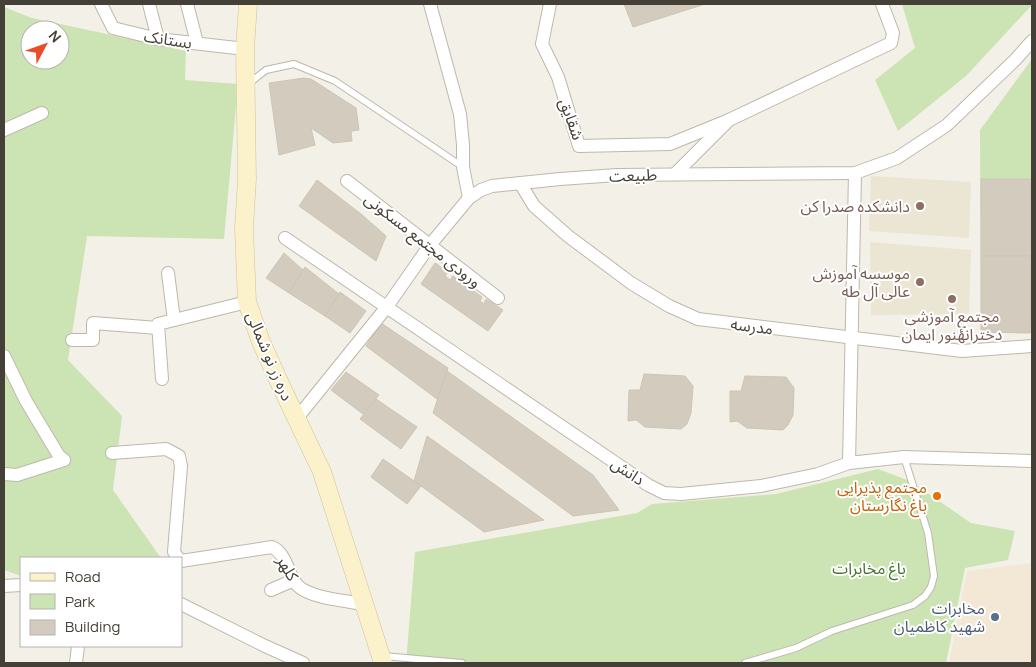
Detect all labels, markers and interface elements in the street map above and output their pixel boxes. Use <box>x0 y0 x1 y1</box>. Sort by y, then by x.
north arrow <box>20 20 70 70</box>
street label: بستانک <box>142 24 194 54</box>
text: N <box>45 26 66 46</box>
street label: شقایق <box>555 95 589 143</box>
street label: طبیعت <box>609 163 658 187</box>
street label: ورودی مجتمع مسکونی <box>359 187 486 294</box>
place label: دانشکده صدرا کن <box>801 195 910 217</box>
marker: دانشکده صدرا کن <box>914 200 926 212</box>
place label: موسسه آموزش عالی آل طه <box>812 262 910 302</box>
marker: موسسه آموزش عالی آل طه <box>914 276 926 288</box>
marker: مجتمع آموزشی دخترانهٔنور ایمان <box>946 293 958 305</box>
place label: مجتمع آموزشی دخترانهٔنور ایمان <box>902 305 1002 345</box>
street label: دره زر نو شمالی <box>241 308 299 404</box>
street label: مدرسه <box>730 312 774 340</box>
street label: دانش <box>607 452 649 490</box>
place label: مجتمع پذیرایی باغ نگارستان <box>837 476 927 518</box>
marker: مجتمع پذیرایی باغ نگارستان <box>931 490 943 502</box>
street label: کلهر <box>272 550 304 585</box>
legend <box>20 557 182 647</box>
park label: باغ مخابرات <box>832 557 906 581</box>
text: Road <box>65 566 101 587</box>
text: Park <box>65 591 95 612</box>
place label: مخابرات شهید کاظمیان <box>894 597 985 637</box>
marker: مخابرات شهید کاظمیان <box>989 611 1001 623</box>
text: Building <box>65 616 120 637</box>

